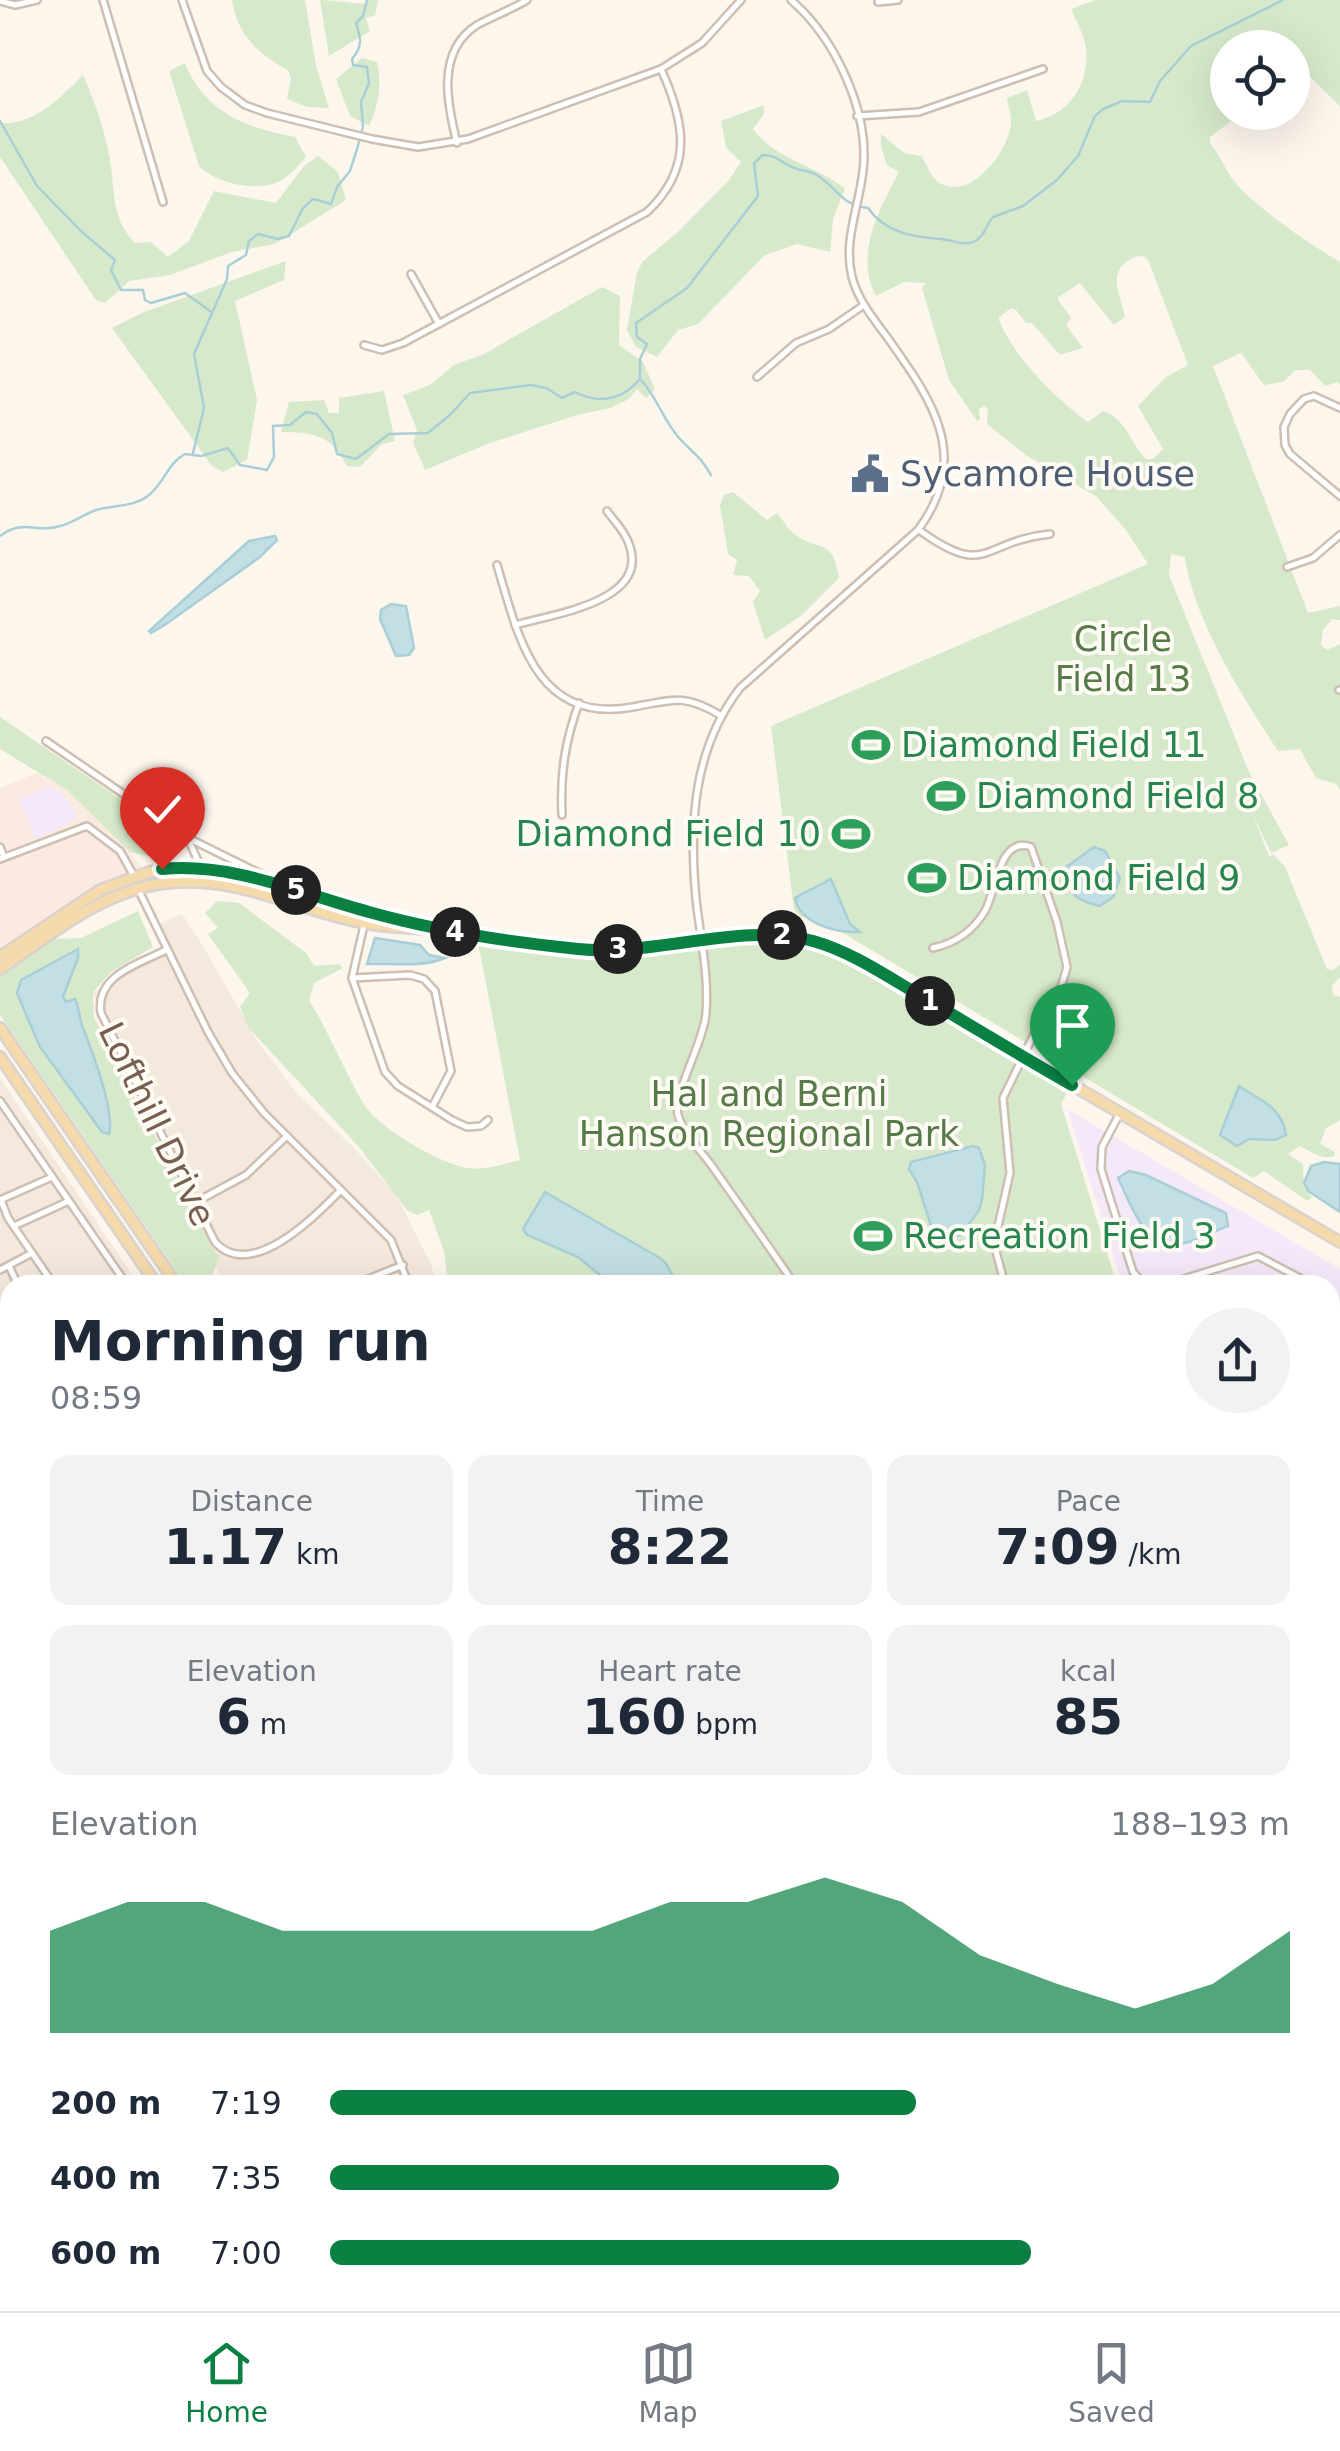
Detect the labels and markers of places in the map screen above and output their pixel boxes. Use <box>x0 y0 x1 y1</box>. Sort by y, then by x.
public building icon: Sycamore House <box>849 453 891 495</box>
place label: Sycamore House <box>900 454 1195 494</box>
sports icon: Diamond Field 11 <box>850 724 892 766</box>
place label: Diamond Field 11 <box>901 725 1207 765</box>
pin <box>120 767 205 870</box>
sports icon: Diamond Field 8 <box>925 775 967 817</box>
place label: Diamond Field 8 <box>976 776 1259 816</box>
sports icon: Diamond Field 10 <box>830 813 872 855</box>
place label: Diamond Field 10 <box>515 814 821 854</box>
sports icon: Diamond Field 9 <box>906 857 948 899</box>
place label: Diamond Field 9 <box>957 858 1240 898</box>
pin: 5 <box>271 865 321 915</box>
pin: 4 <box>430 907 480 957</box>
pin: 2 <box>757 910 807 960</box>
pin: 3 <box>593 924 643 974</box>
pin: 1 <box>905 976 955 1026</box>
pin <box>1030 983 1115 1086</box>
sports icon: Recreation Field 3 <box>852 1215 894 1257</box>
place label: Recreation Field 3 <box>903 1216 1215 1256</box>

